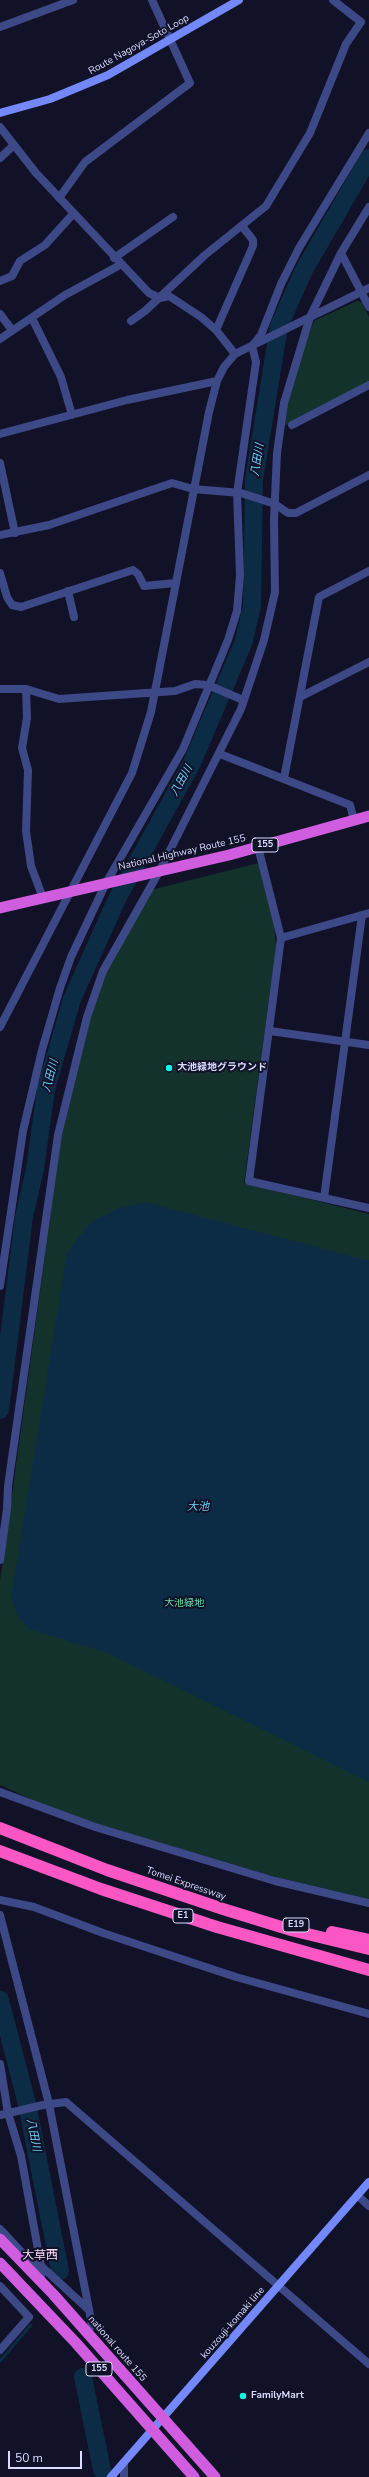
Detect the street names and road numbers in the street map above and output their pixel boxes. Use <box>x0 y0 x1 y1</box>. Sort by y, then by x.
street label: Route Nagoya-Soto Loop <box>87 12 191 78</box>
street label: National Highway Route 155 <box>117 832 247 874</box>
road number: 155 <box>252 838 278 852</box>
street label: Tomei Expressway <box>145 1865 227 1903</box>
road number: E1 <box>173 1909 193 1923</box>
road number: E19 <box>283 1918 309 1932</box>
street label: kouzouji-komaki line <box>199 2285 267 2361</box>
street label: national route 155 <box>85 2314 149 2384</box>
road number: 155 <box>86 2362 112 2376</box>

